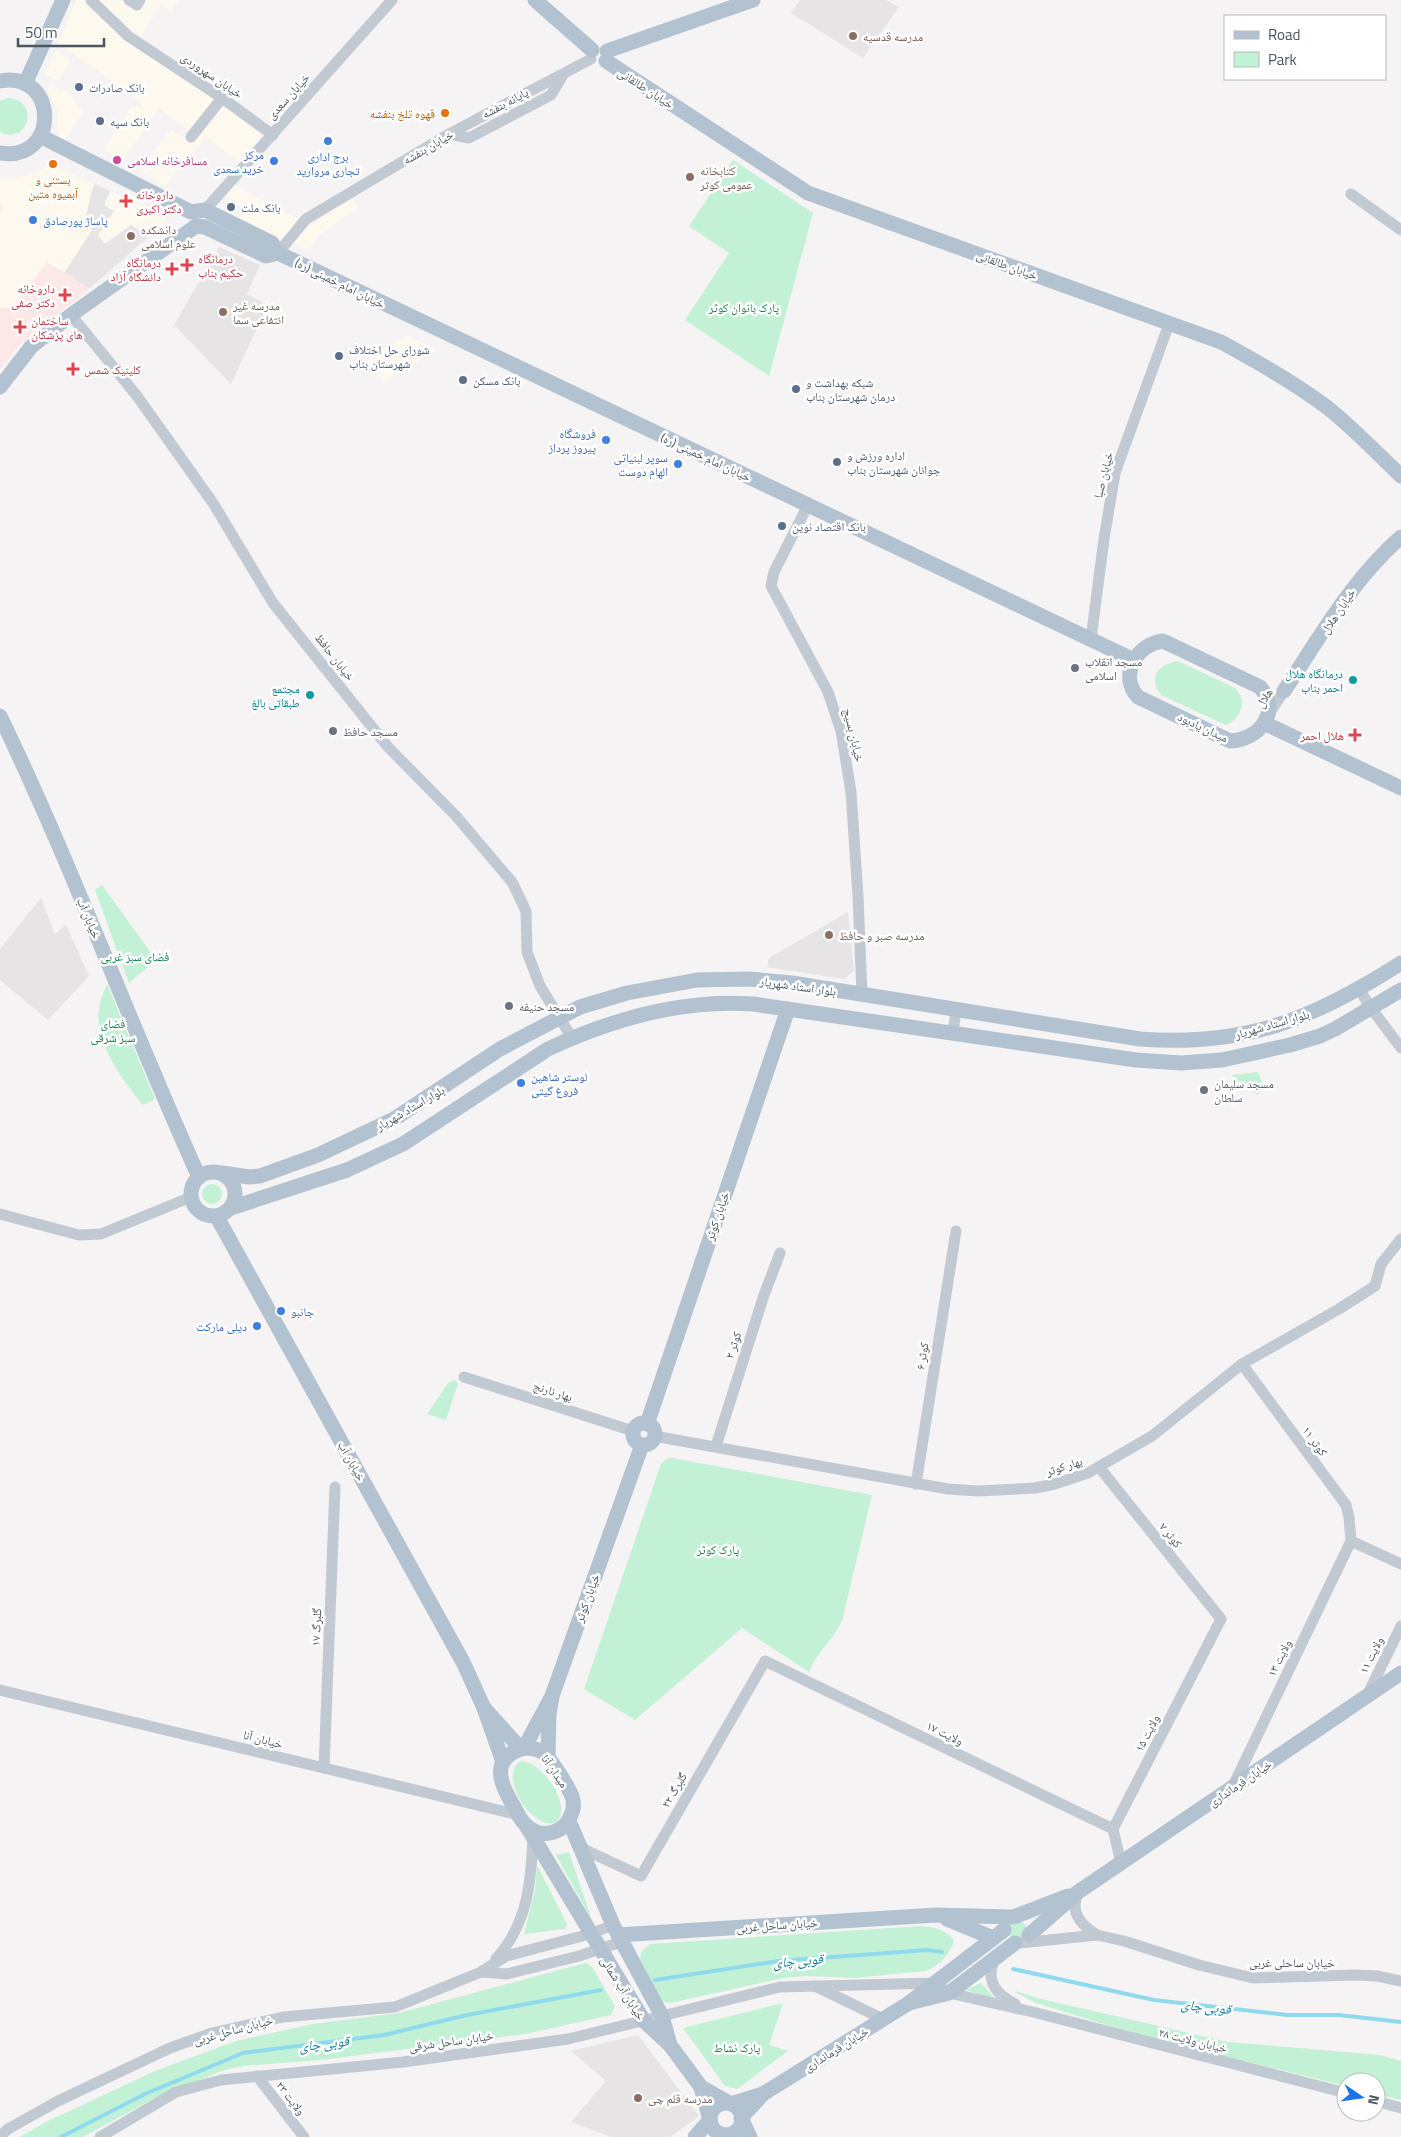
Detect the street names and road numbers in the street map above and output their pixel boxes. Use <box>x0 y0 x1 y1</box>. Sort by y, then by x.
street label: خیابان سهروردی <box>177 47 247 103</box>
street label: خیابان طالقانی <box>614 63 678 114</box>
street label: خیابان سعدی <box>262 68 314 124</box>
street label: پایانه بنفشه <box>478 83 532 123</box>
street label: خیابان بنفشه <box>399 125 457 169</box>
street label: خیابان طالقانی <box>974 245 1041 285</box>
street label: خیابان امام خمینی (ره) <box>292 253 389 313</box>
street label: خیابان امام خمینی (ره) <box>658 428 755 486</box>
street label: خیابان صبا <box>1088 450 1118 500</box>
street label: خیابان هلال <box>1316 584 1360 638</box>
street label: خیابان حافظ <box>310 629 360 685</box>
street label: هلال <box>1250 684 1278 712</box>
street label: خیابان بسیج <box>839 706 869 764</box>
street label: میدان یادبود <box>1175 707 1231 747</box>
street label: خیابان آب <box>72 894 106 942</box>
street label: بلوار استاد شهریار <box>758 971 837 1001</box>
street label: بلوار استاد شهریار <box>1232 1004 1312 1044</box>
street label: بلوار استاد شهریار <box>371 1081 448 1136</box>
street label: خیابان کوثر <box>699 1189 734 1244</box>
street label: کوثر ۲ <box>720 1329 746 1361</box>
street label: کوثر ۶ <box>910 1341 934 1371</box>
street label: بهار نارنج <box>531 1376 575 1406</box>
street label: کوثر ۱۱ <box>1298 1422 1332 1460</box>
street label: خیابان آب <box>333 1438 371 1485</box>
street label: بهار کوثر <box>1042 1451 1085 1481</box>
street label: کوثر ۷ <box>1155 1518 1187 1552</box>
street label: خیابان کوثر <box>569 1571 605 1626</box>
street label: گلبرگ ۱۷ <box>306 1607 326 1646</box>
street label: ولایت ۱۱ <box>1354 1633 1388 1677</box>
street label: ولایت ۱۳ <box>1262 1636 1296 1680</box>
street label: ولایت ۱۵ <box>1130 1711 1164 1755</box>
street label: ولایت ۱۷ <box>923 1716 967 1750</box>
street label: خیابان آنا <box>241 1725 285 1753</box>
street label: میدان آنا <box>537 1750 573 1792</box>
street label: خیابان فرمانداری <box>1204 1754 1276 1811</box>
street label: گلبرگ ۲۲ <box>656 1769 692 1811</box>
street label: خیابان ساحل غربی <box>736 1913 819 1937</box>
street label: خیابان آب شمالی <box>596 1952 650 2024</box>
street label: خیابان ساحلی غربی <box>1249 1953 1335 1972</box>
street label: خیابان ساحل غربی <box>191 2010 275 2050</box>
street label: خیابان فرمانداری <box>800 2021 872 2076</box>
street label: خیابان ولایت ۲۸ <box>1157 2022 1230 2058</box>
street label: خیابان ساحل شرقی <box>407 2026 495 2056</box>
street label: ولایت ۲۳ <box>271 2077 311 2119</box>

